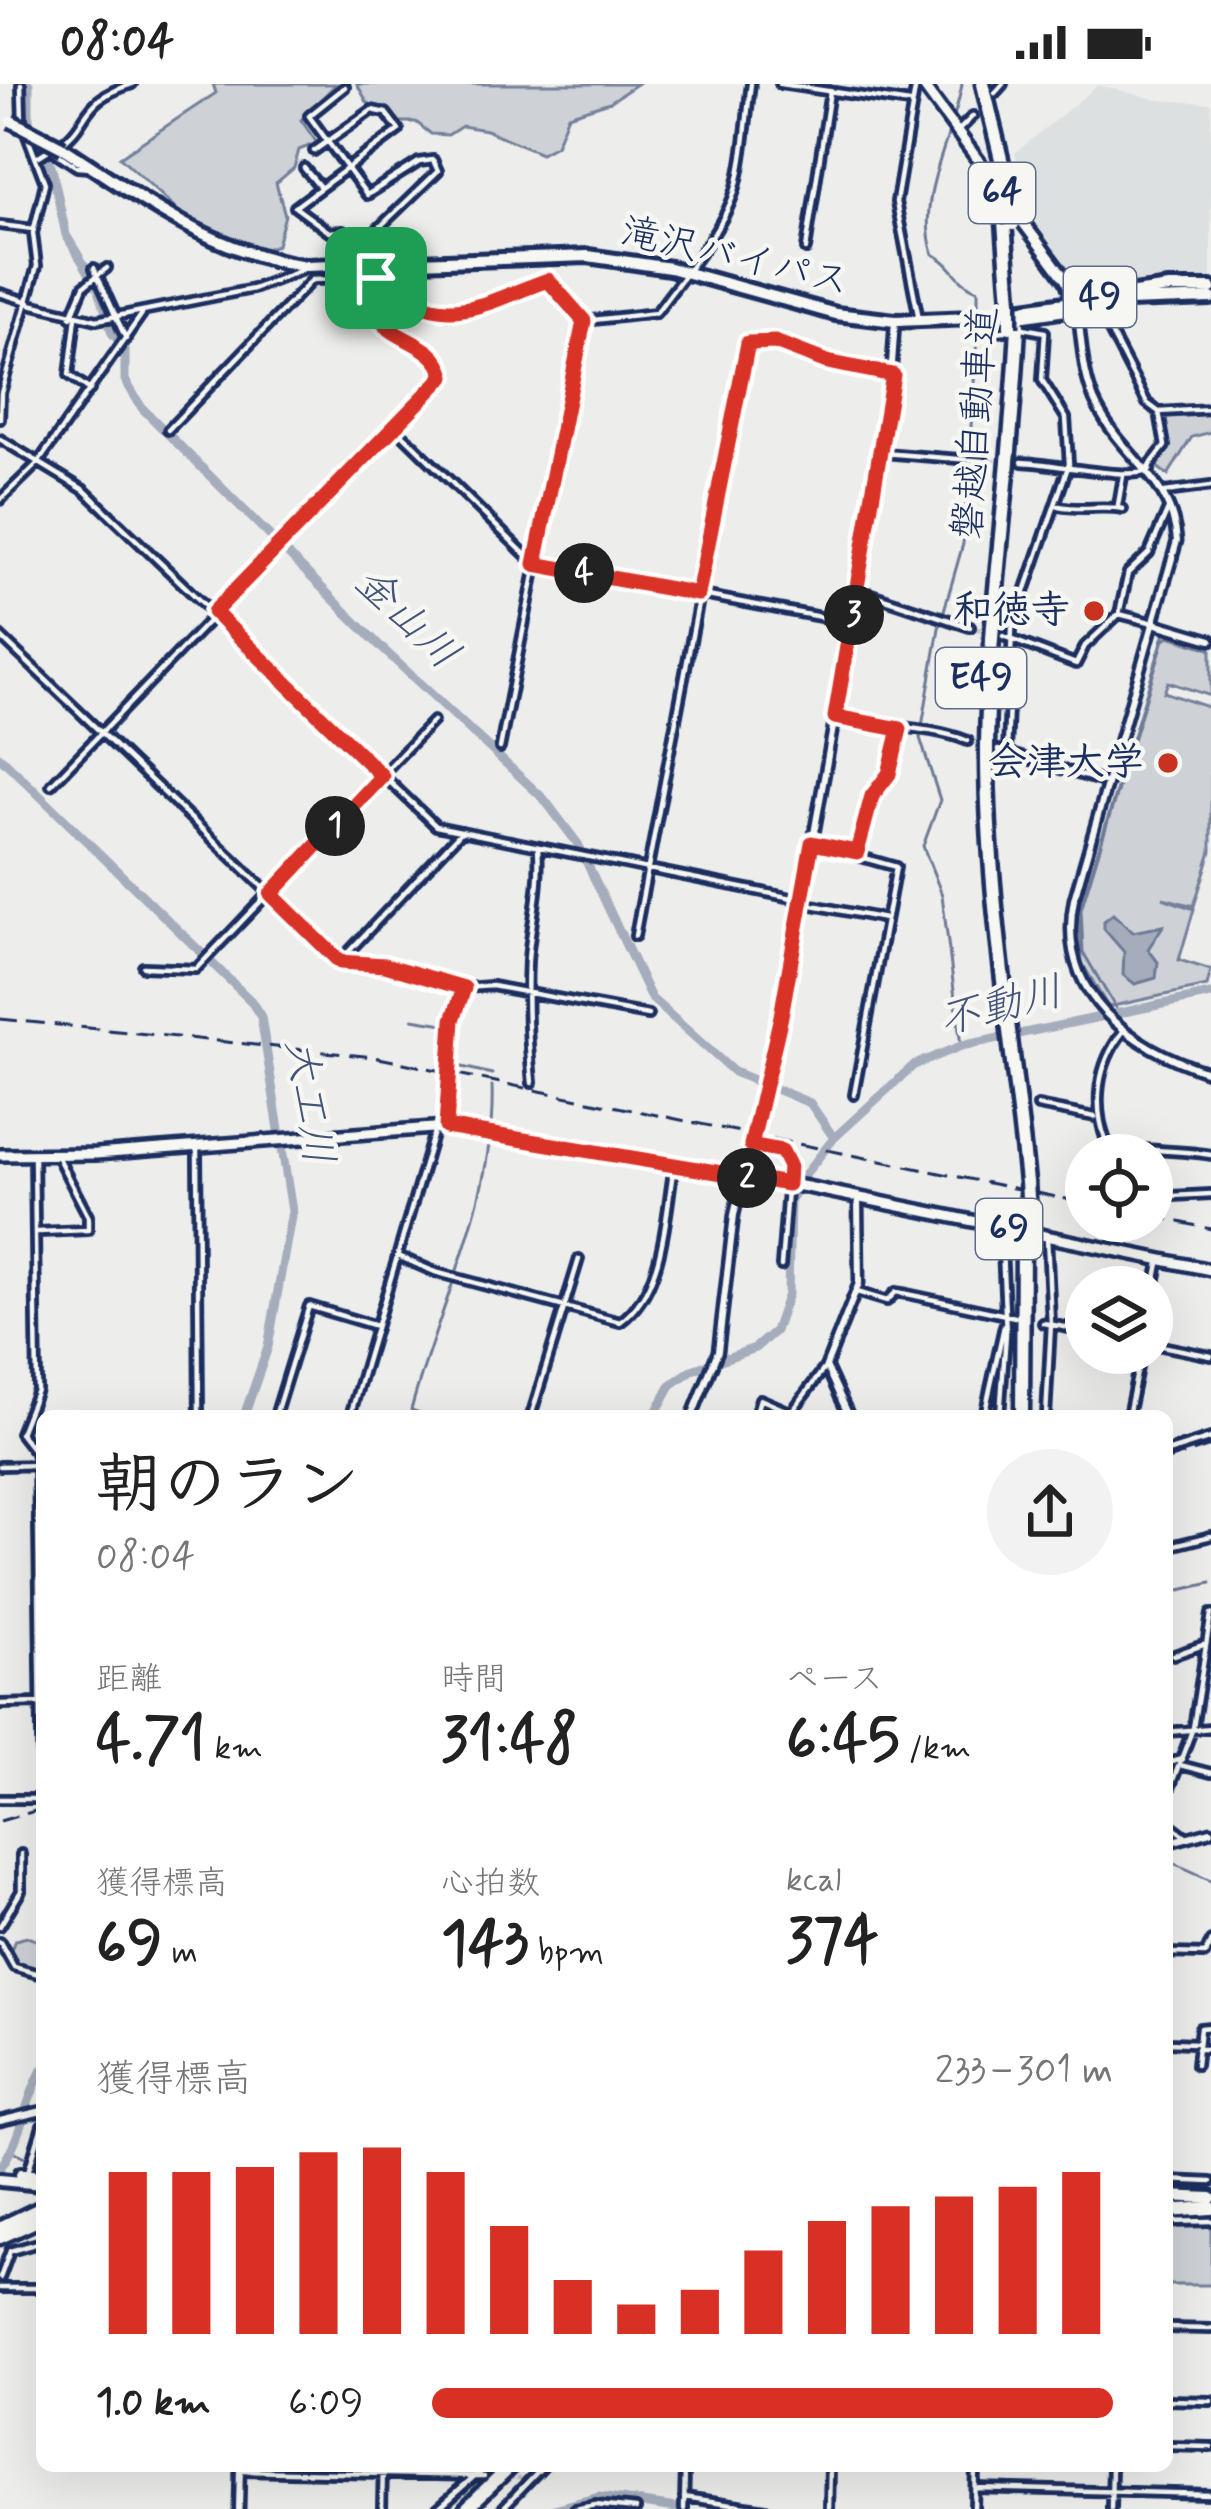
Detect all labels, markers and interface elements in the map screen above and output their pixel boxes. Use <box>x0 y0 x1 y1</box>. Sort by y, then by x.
text: 08:04 <box>60 13 174 72</box>
road number: 64 <box>969 163 1035 223</box>
street label: 滝沢バイパス <box>616 207 854 309</box>
pin <box>325 227 427 329</box>
icon: arrive <box>343 245 409 311</box>
road number: 49 <box>1064 267 1136 327</box>
street label: 磐越自動車道 <box>943 304 1011 542</box>
pin: 4 <box>554 543 614 603</box>
text: 4 <box>574 551 594 595</box>
water label: 金山川 <box>342 555 470 683</box>
pin: 3 <box>824 585 884 645</box>
place label: 和徳寺 <box>953 586 1070 637</box>
text: 3 <box>847 593 861 637</box>
marker: 和徳寺 <box>1081 598 1107 624</box>
road number: E49 <box>936 648 1026 708</box>
place label: 会津大学 <box>988 738 1144 789</box>
marker: 会津大学 <box>1155 750 1181 776</box>
pin: 1 <box>305 796 365 856</box>
text: 1 <box>328 804 342 848</box>
water label: 不動川 <box>933 965 1069 1049</box>
water label: 大工川 <box>271 1035 345 1169</box>
map controls <box>1065 1134 1173 1374</box>
button: locate <box>1065 1134 1173 1242</box>
pin: 2 <box>717 1148 777 1208</box>
text: 2 <box>739 1156 755 1200</box>
road number: 69 <box>976 1199 1042 1259</box>
button: layers <box>1065 1266 1173 1374</box>
text: 朝のラン <box>96 1444 360 1530</box>
button: share <box>987 1449 1113 1575</box>
text: 08:04 <box>96 1532 195 1583</box>
text: 距離 <box>96 1658 162 1702</box>
text: 時間 <box>441 1658 507 1702</box>
text: ペース <box>786 1658 883 1702</box>
text: 4.71 <box>96 1702 206 1781</box>
text: 31:48 <box>441 1702 578 1781</box>
text: 6:45 <box>786 1702 900 1781</box>
text: km <box>206 1727 263 1771</box>
text: /km <box>900 1727 971 1771</box>
text: kcal <box>786 1859 841 1903</box>
text: 獲得標高 <box>96 1862 228 1906</box>
text: 心拍数 <box>441 1862 540 1906</box>
text: 374 <box>786 1903 879 1982</box>
text: 69 <box>96 1906 162 1985</box>
text: 143 <box>441 1906 529 1985</box>
text: m <box>162 1931 198 1975</box>
text: bpm <box>529 1931 604 1975</box>
text: 233–301 m <box>935 2046 1113 2097</box>
text: 獲得標高 <box>96 2055 252 2106</box>
text: 1.0 km <box>96 2378 211 2429</box>
text: 6:09 <box>288 2378 363 2429</box>

